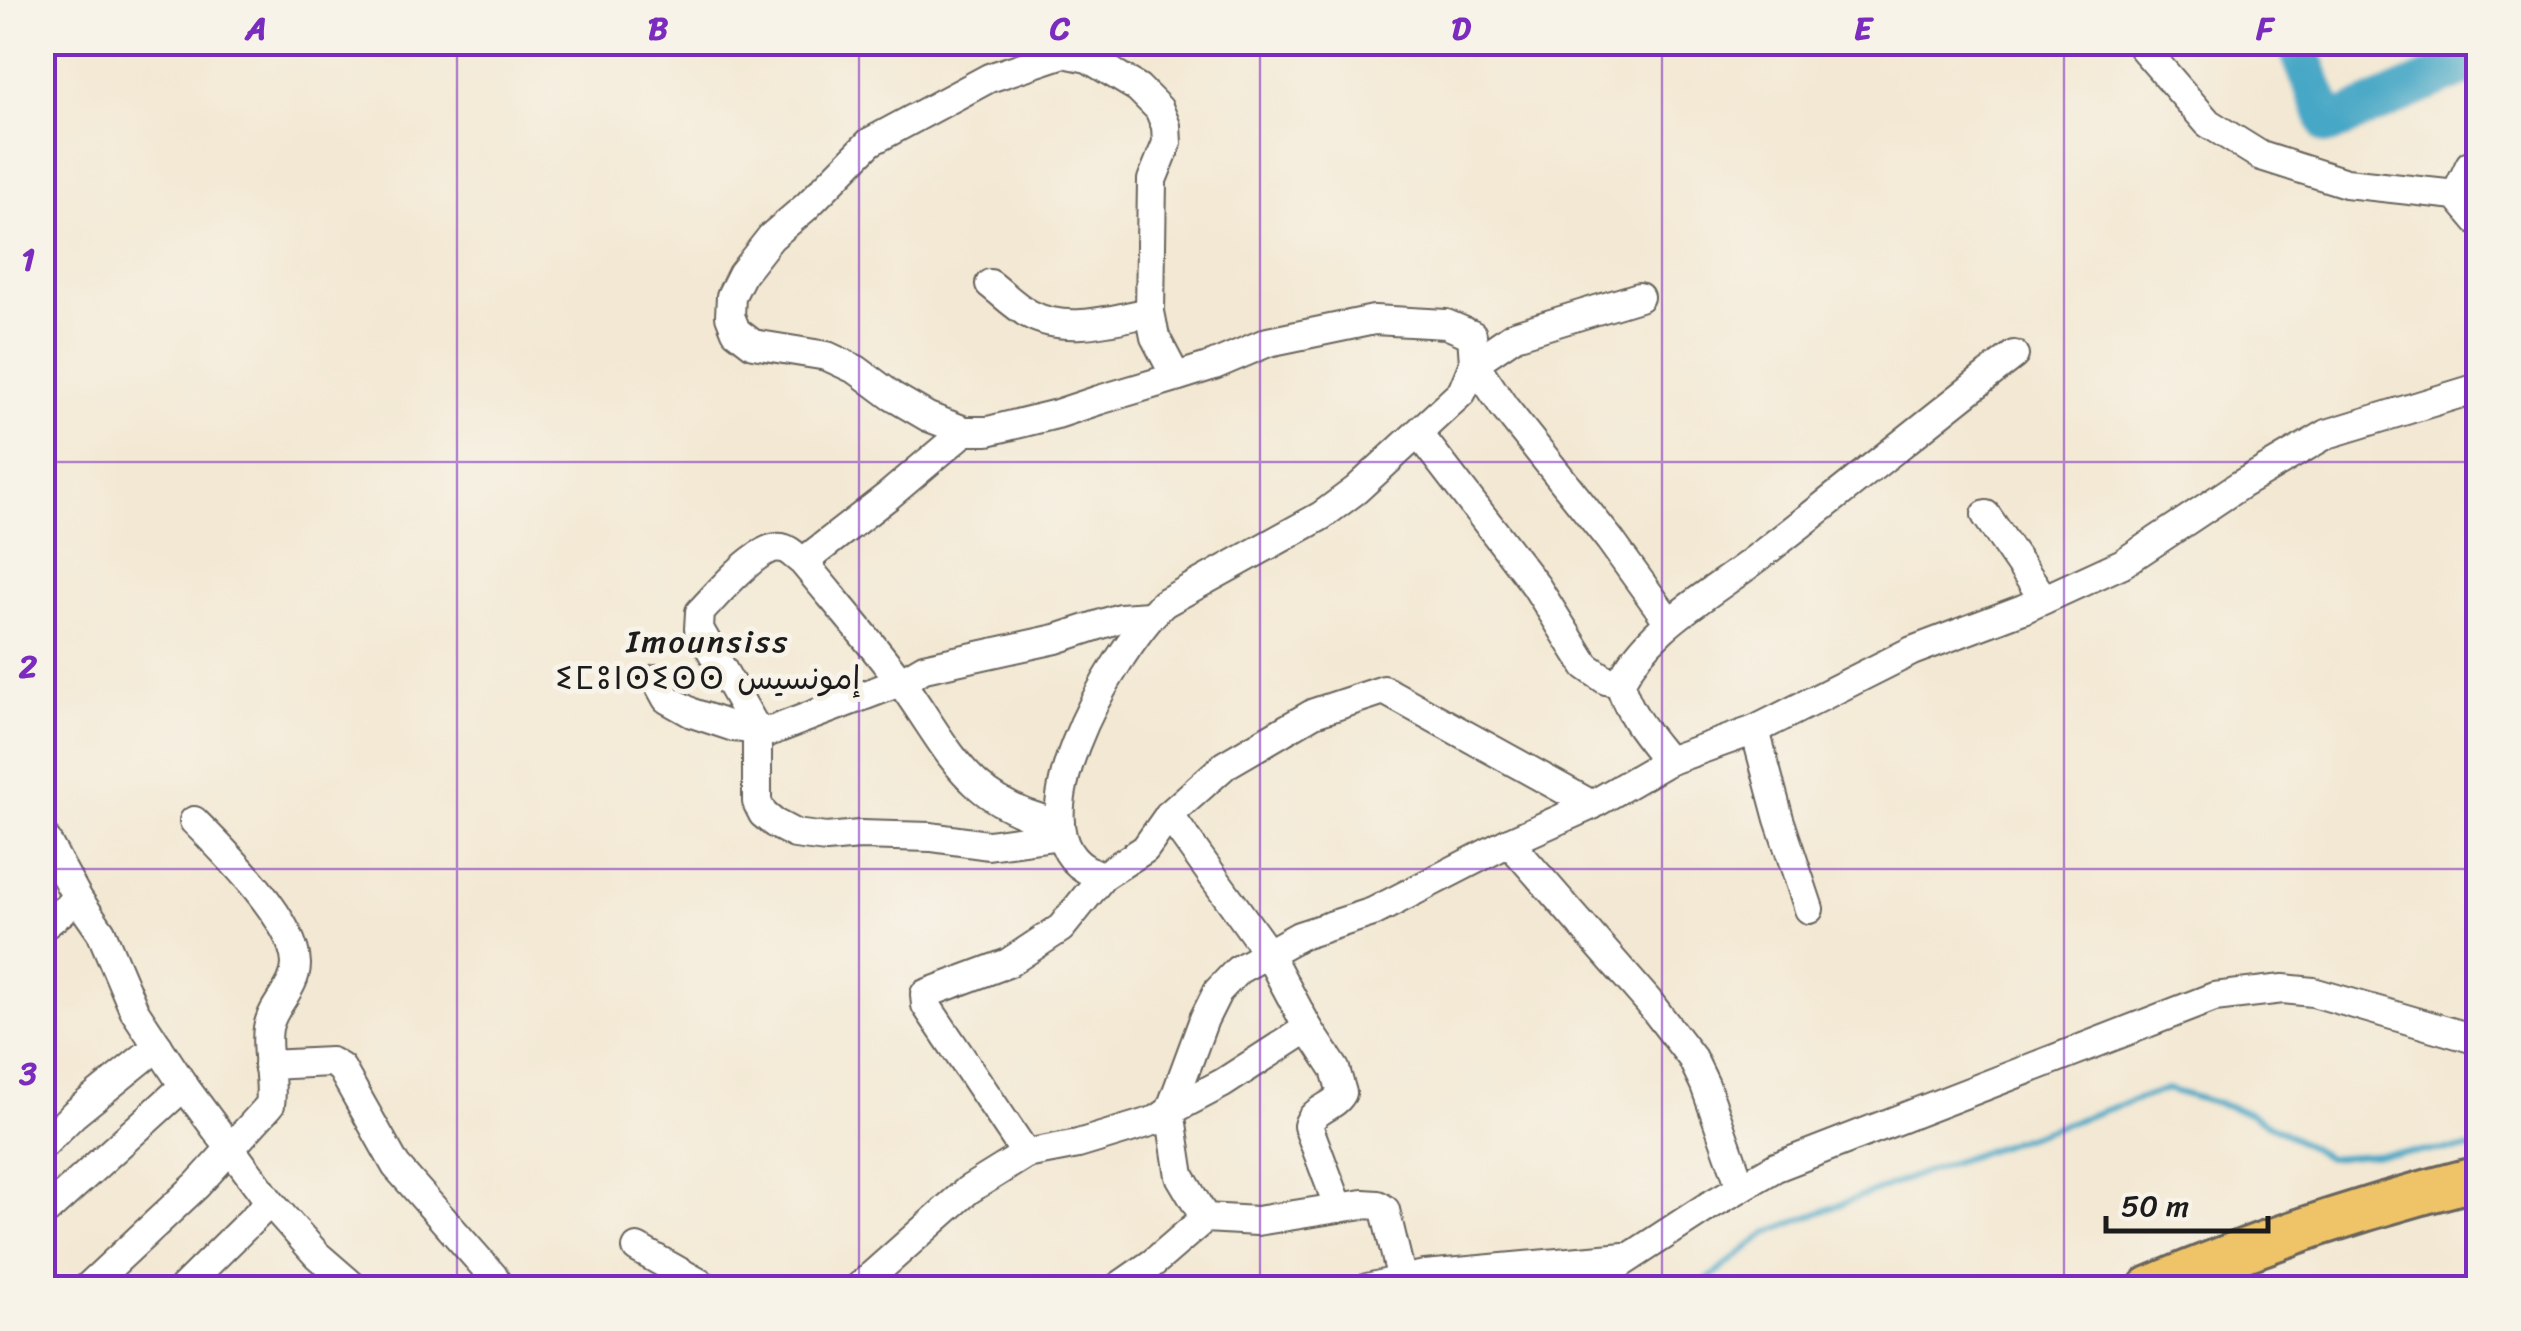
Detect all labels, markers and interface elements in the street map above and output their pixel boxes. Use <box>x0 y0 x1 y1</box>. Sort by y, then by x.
text: A <box>244 0 267 57</box>
text: B <box>648 0 668 57</box>
text: C <box>1049 0 1071 57</box>
text: D <box>1451 0 1471 57</box>
text: E <box>1854 0 1874 57</box>
text: F <box>2255 0 2276 57</box>
text: 1 <box>21 231 35 288</box>
district label: Imounsiss ⵉⵎⵓⵏⵙⵉⵙⵙ إمونسيس <box>556 613 860 707</box>
text: 2 <box>19 638 38 695</box>
text: 3 <box>18 1045 37 1102</box>
scale bar <box>2106 1171 2268 1233</box>
text: 50 m <box>2121 1179 2189 1233</box>

